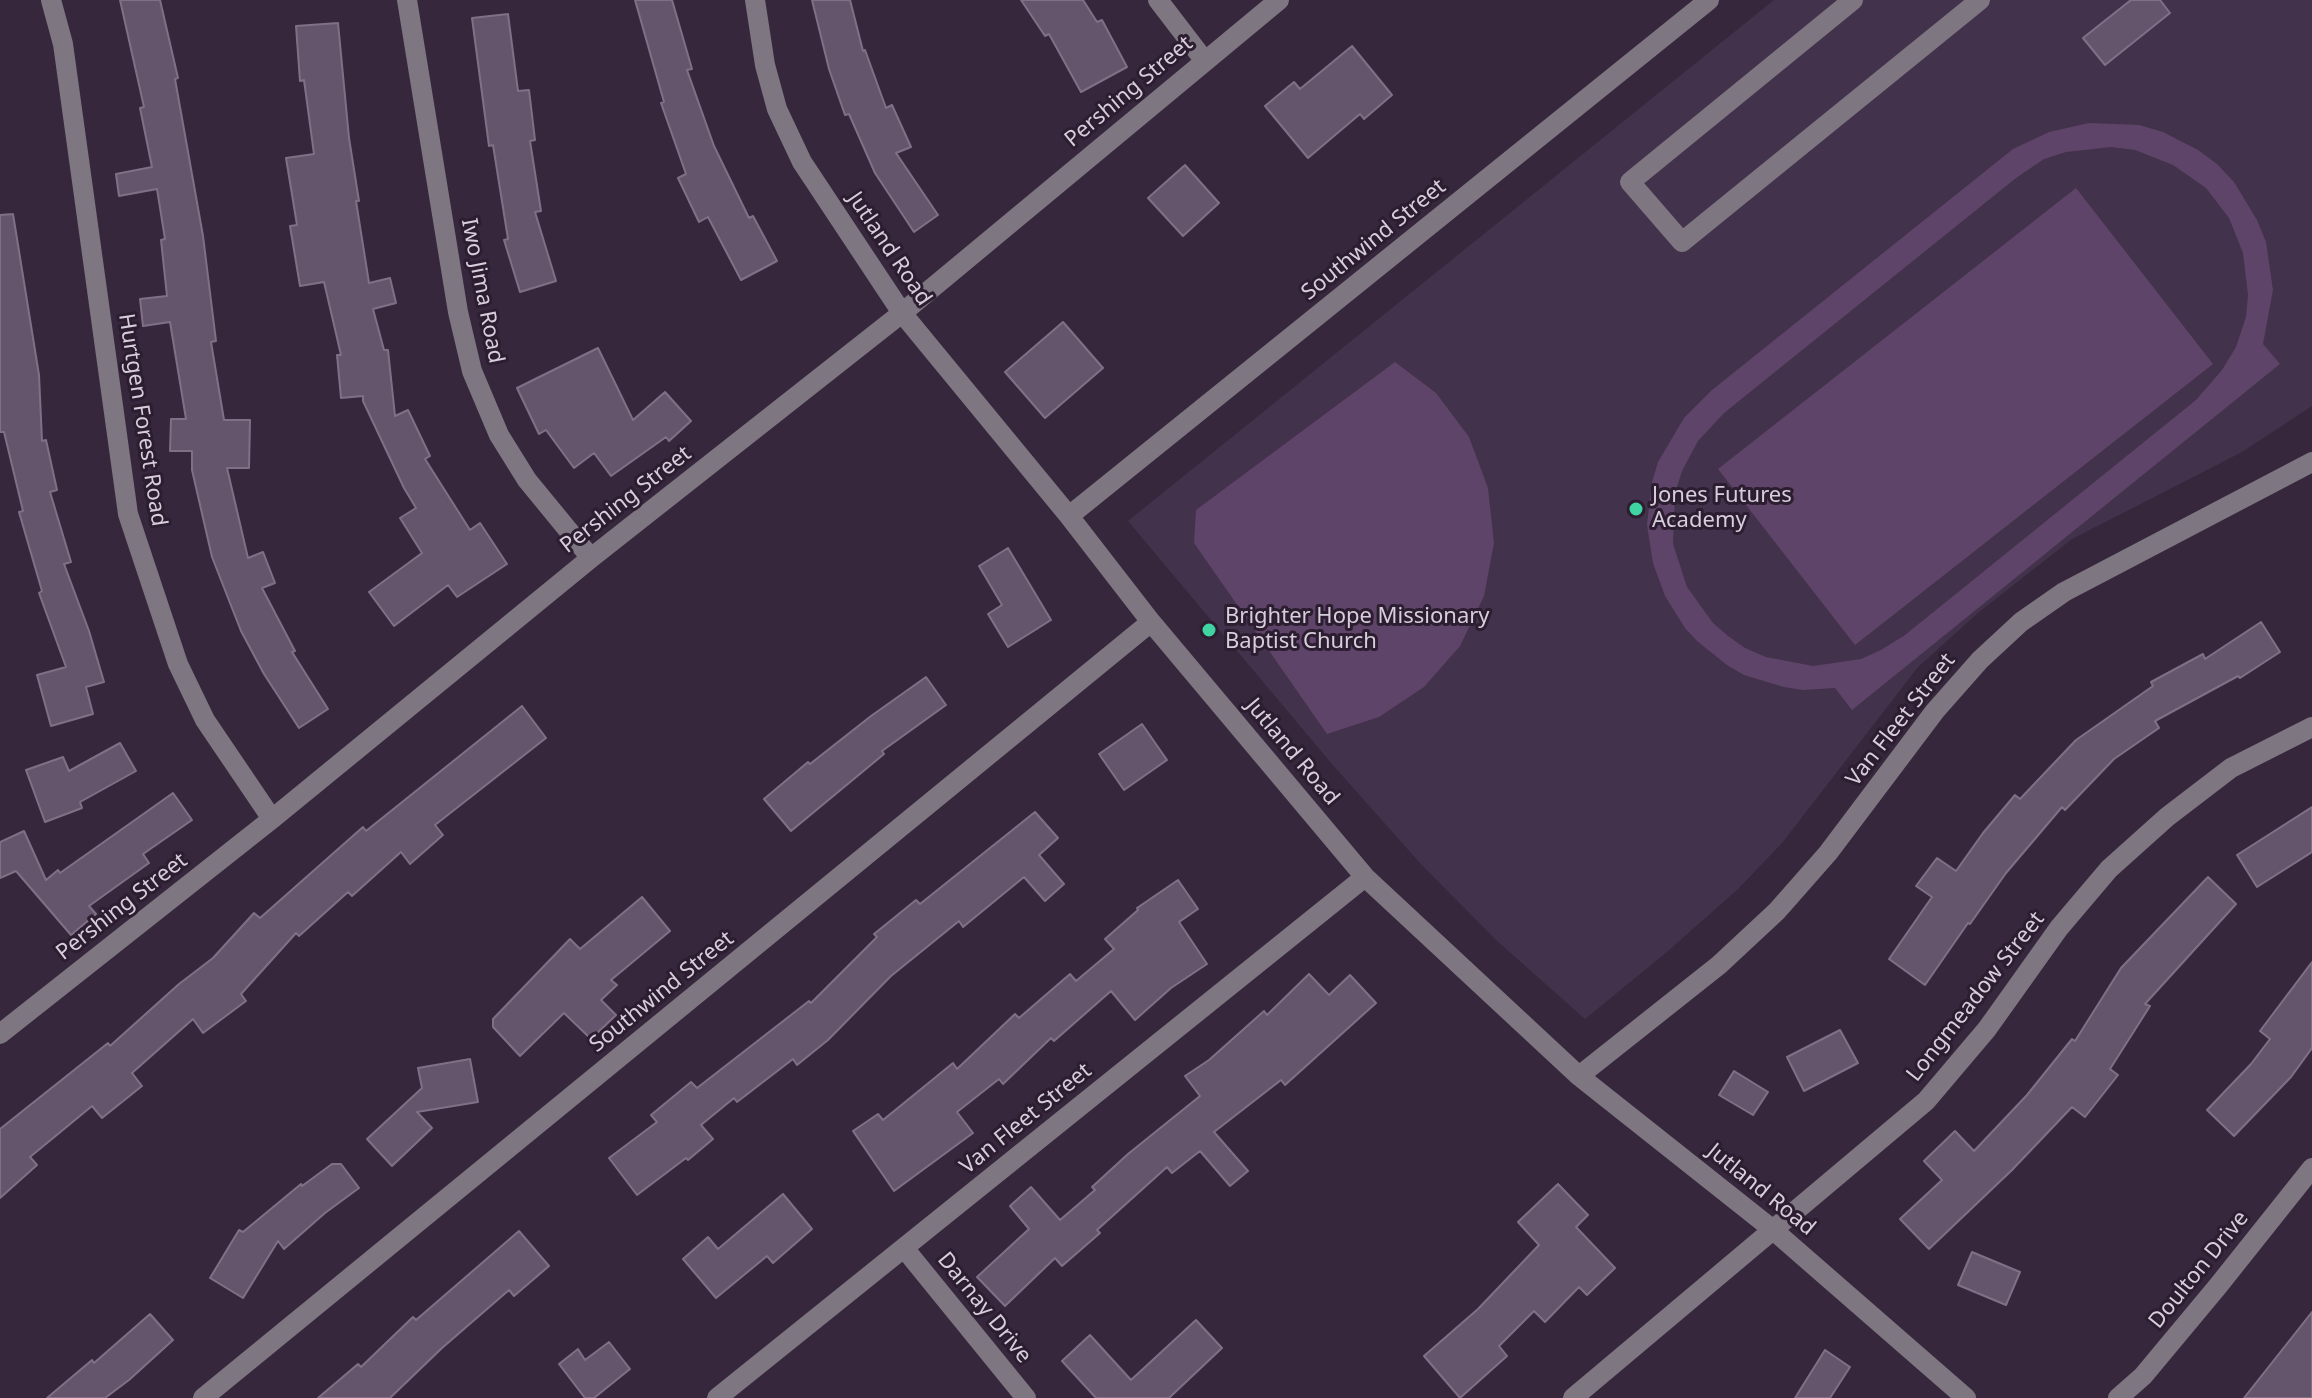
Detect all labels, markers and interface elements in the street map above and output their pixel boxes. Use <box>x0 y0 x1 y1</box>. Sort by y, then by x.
street label: Pershing Street <box>1060 31 1198 153</box>
street label: Southwind Street <box>1297 174 1451 306</box>
street label: Jutland Road <box>841 187 937 311</box>
street label: Iwo Jima Road <box>455 216 509 366</box>
street label: Hurtgen Forest Road <box>112 312 172 528</box>
street label: Pershing Street <box>555 441 697 559</box>
place label: Jones Futures Academy <box>1652 483 1792 534</box>
marker: Jones Futures Academy <box>1627 500 1645 518</box>
place label: Brighter Hope Missionary Baptist Church <box>1225 604 1490 656</box>
marker: Brighter Hope Missionary Baptist Church <box>1200 621 1218 639</box>
street label: Van Fleet Street <box>1841 648 1961 792</box>
street label: Jutland Road <box>1240 693 1344 811</box>
street label: Pershing Street <box>51 848 193 966</box>
street label: Longmeadow Street <box>1902 907 2050 1087</box>
street label: Southwind Street <box>585 926 739 1058</box>
street label: Van Fleet Street <box>955 1058 1097 1180</box>
street label: Jutland Road <box>1702 1138 1820 1242</box>
street label: Doulton Drive <box>2144 1206 2254 1334</box>
street label: Darnay Drive <box>931 1247 1037 1369</box>

